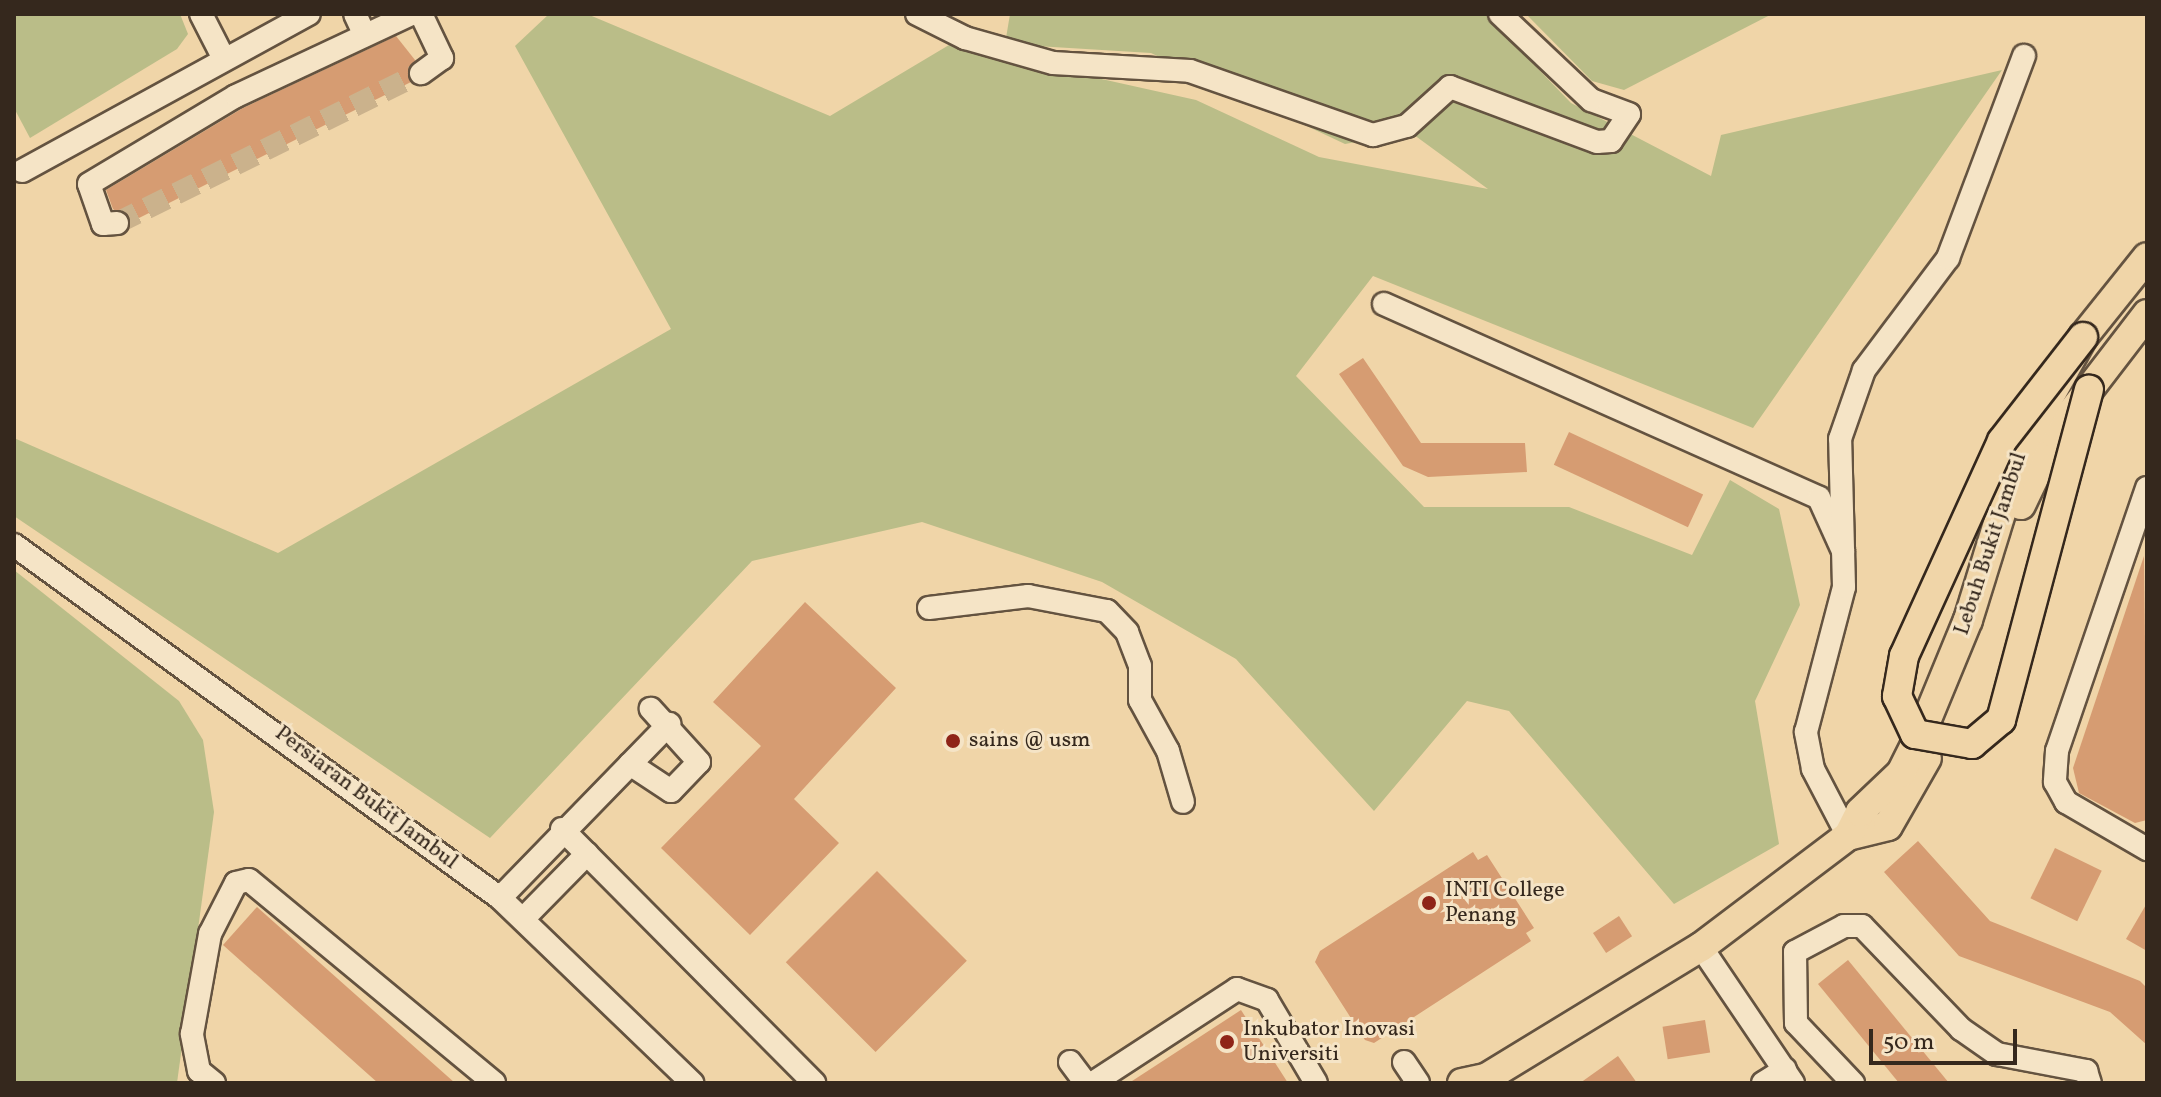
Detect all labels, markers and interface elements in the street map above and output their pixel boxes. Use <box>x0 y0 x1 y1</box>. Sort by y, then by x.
street label: Lebuh Bukit Jambul <box>1949 449 2033 639</box>
street label: Persiaran Bukit Jambul <box>269 721 463 875</box>
place label: sains @ usm <box>969 728 1091 754</box>
marker: sains @ usm <box>944 732 962 750</box>
place label: INTI College Penang <box>1445 877 1565 928</box>
marker: INTI College Penang <box>1420 894 1438 912</box>
scale bar <box>1873 1013 2021 1063</box>
place label: Inkubator Inovasi Universiti <box>1243 1016 1415 1068</box>
text: 50 m <box>1883 1026 1935 1060</box>
marker: Inkubator Inovasi Universiti <box>1218 1033 1236 1051</box>

